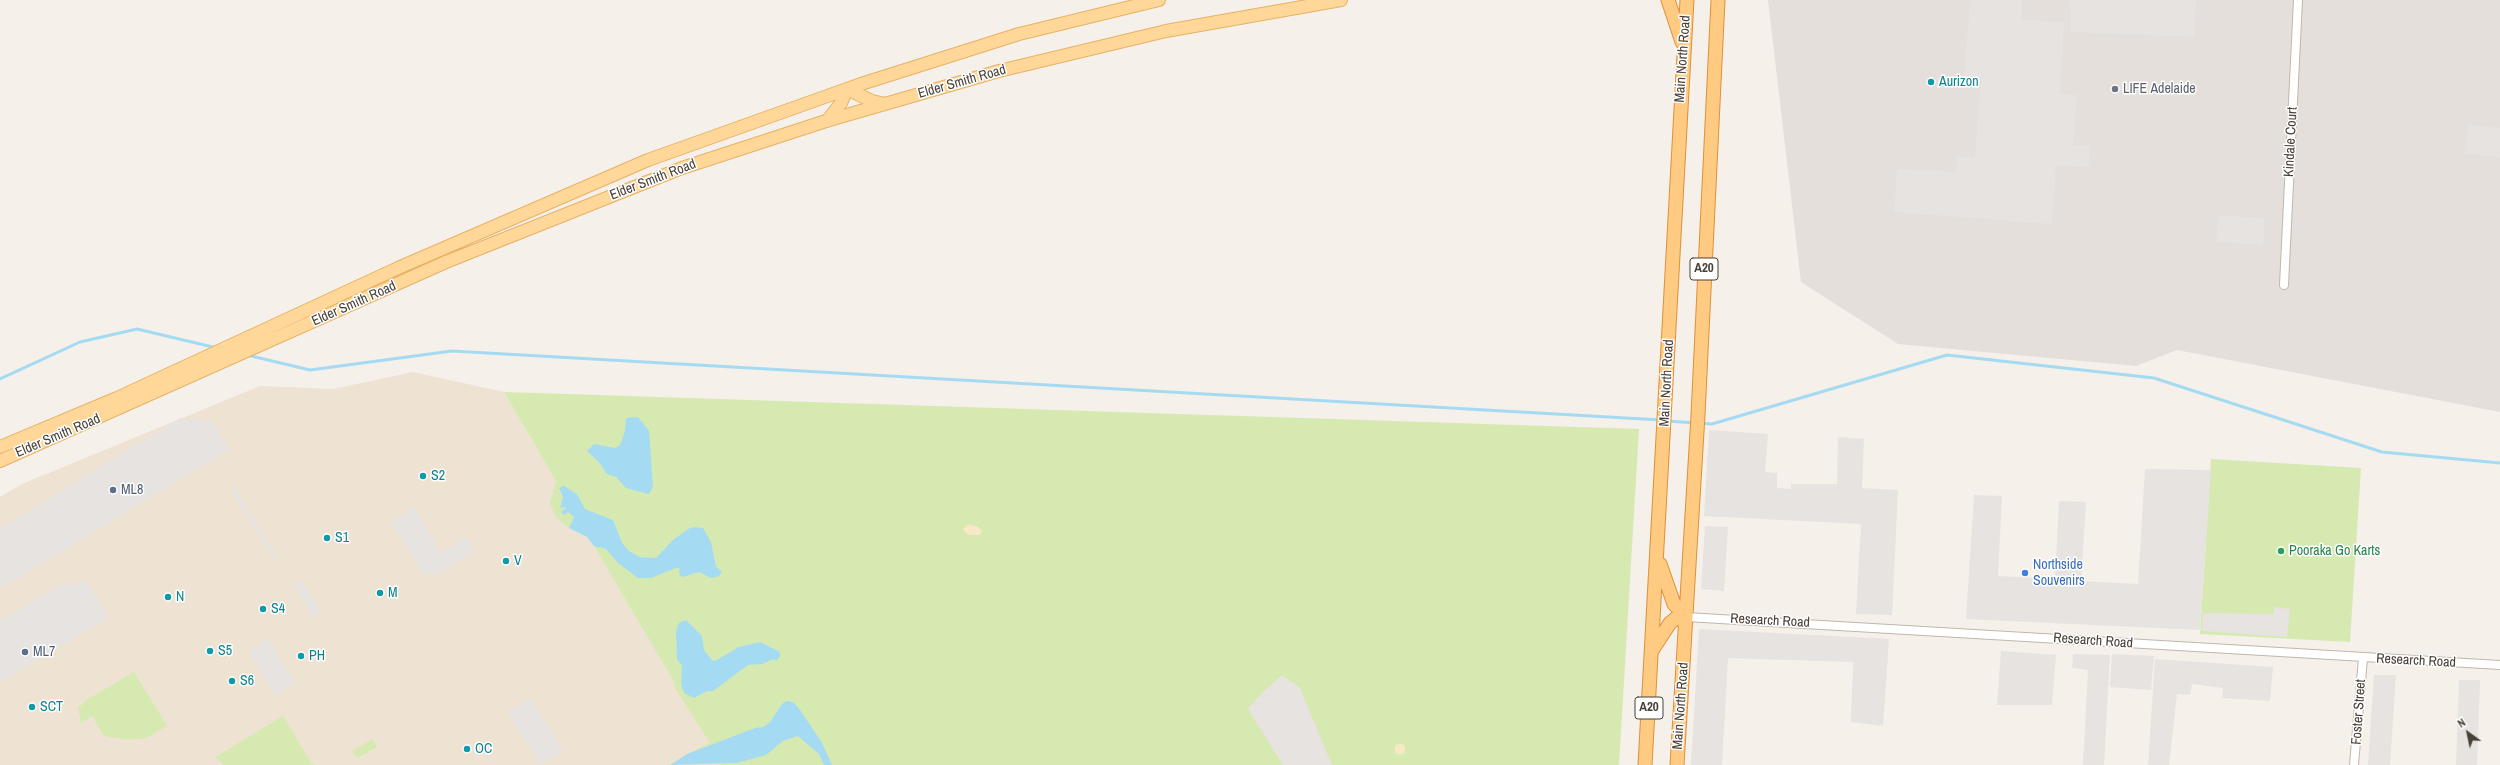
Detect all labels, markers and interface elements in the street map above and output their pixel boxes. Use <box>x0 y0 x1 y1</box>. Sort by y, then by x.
street label: Main North Road <box>1672 15 1694 103</box>
street label: Elder Smith Road <box>916 61 1008 103</box>
place label: Aurizon <box>1939 74 1979 90</box>
marker: Aurizon <box>1926 77 1936 87</box>
place label: LIFE Adelaide <box>2123 81 2196 97</box>
marker: LIFE Adelaide <box>2110 84 2120 94</box>
street label: Kindale Court <box>2281 107 2301 177</box>
street label: Elder Smith Road <box>608 156 698 204</box>
road number: A20 <box>1690 258 1718 280</box>
street label: Elder Smith Road <box>309 278 399 330</box>
street label: Main North Road <box>1656 339 1678 427</box>
street label: Elder Smith Road <box>13 411 103 461</box>
place label: S2 <box>431 468 445 484</box>
marker: S2 <box>418 471 428 481</box>
place label: ML8 <box>121 482 143 498</box>
marker: ML8 <box>108 485 118 495</box>
place label: S1 <box>335 530 349 546</box>
marker: S1 <box>322 533 332 543</box>
place label: Pooraka Go Karts <box>2289 543 2380 559</box>
marker: Pooraka Go Karts <box>2276 546 2286 556</box>
place label: V <box>514 553 522 569</box>
marker: V <box>501 556 511 566</box>
place label: Northside Souvenirs <box>2033 557 2085 590</box>
marker: Northside Souvenirs <box>2020 568 2030 578</box>
place label: M <box>388 585 398 601</box>
marker: M <box>375 588 385 598</box>
place label: N <box>176 589 184 605</box>
marker: N <box>163 592 173 602</box>
place label: S4 <box>271 601 285 617</box>
marker: S4 <box>258 604 268 614</box>
street label: Research Road <box>1730 611 1810 631</box>
street label: Research Road <box>2053 630 2133 652</box>
place label: S5 <box>218 643 232 659</box>
place label: ML7 <box>33 644 55 660</box>
marker: S5 <box>205 646 215 656</box>
marker: ML7 <box>20 647 30 657</box>
place label: PH <box>309 648 325 664</box>
marker: PH <box>296 651 306 661</box>
street label: Research Road <box>2376 651 2456 671</box>
street label: Main North Road <box>1670 662 1692 750</box>
place label: S6 <box>240 673 254 689</box>
marker: S6 <box>227 676 237 686</box>
street label: Foster Street <box>2348 679 2370 745</box>
road number: A20 <box>1635 697 1663 719</box>
place label: SCT <box>40 699 63 715</box>
marker: SCT <box>27 702 37 712</box>
north arrow <box>2448 713 2488 753</box>
text: N <box>2455 715 2468 731</box>
place label: OC <box>475 741 492 757</box>
marker: OC <box>462 744 472 754</box>

